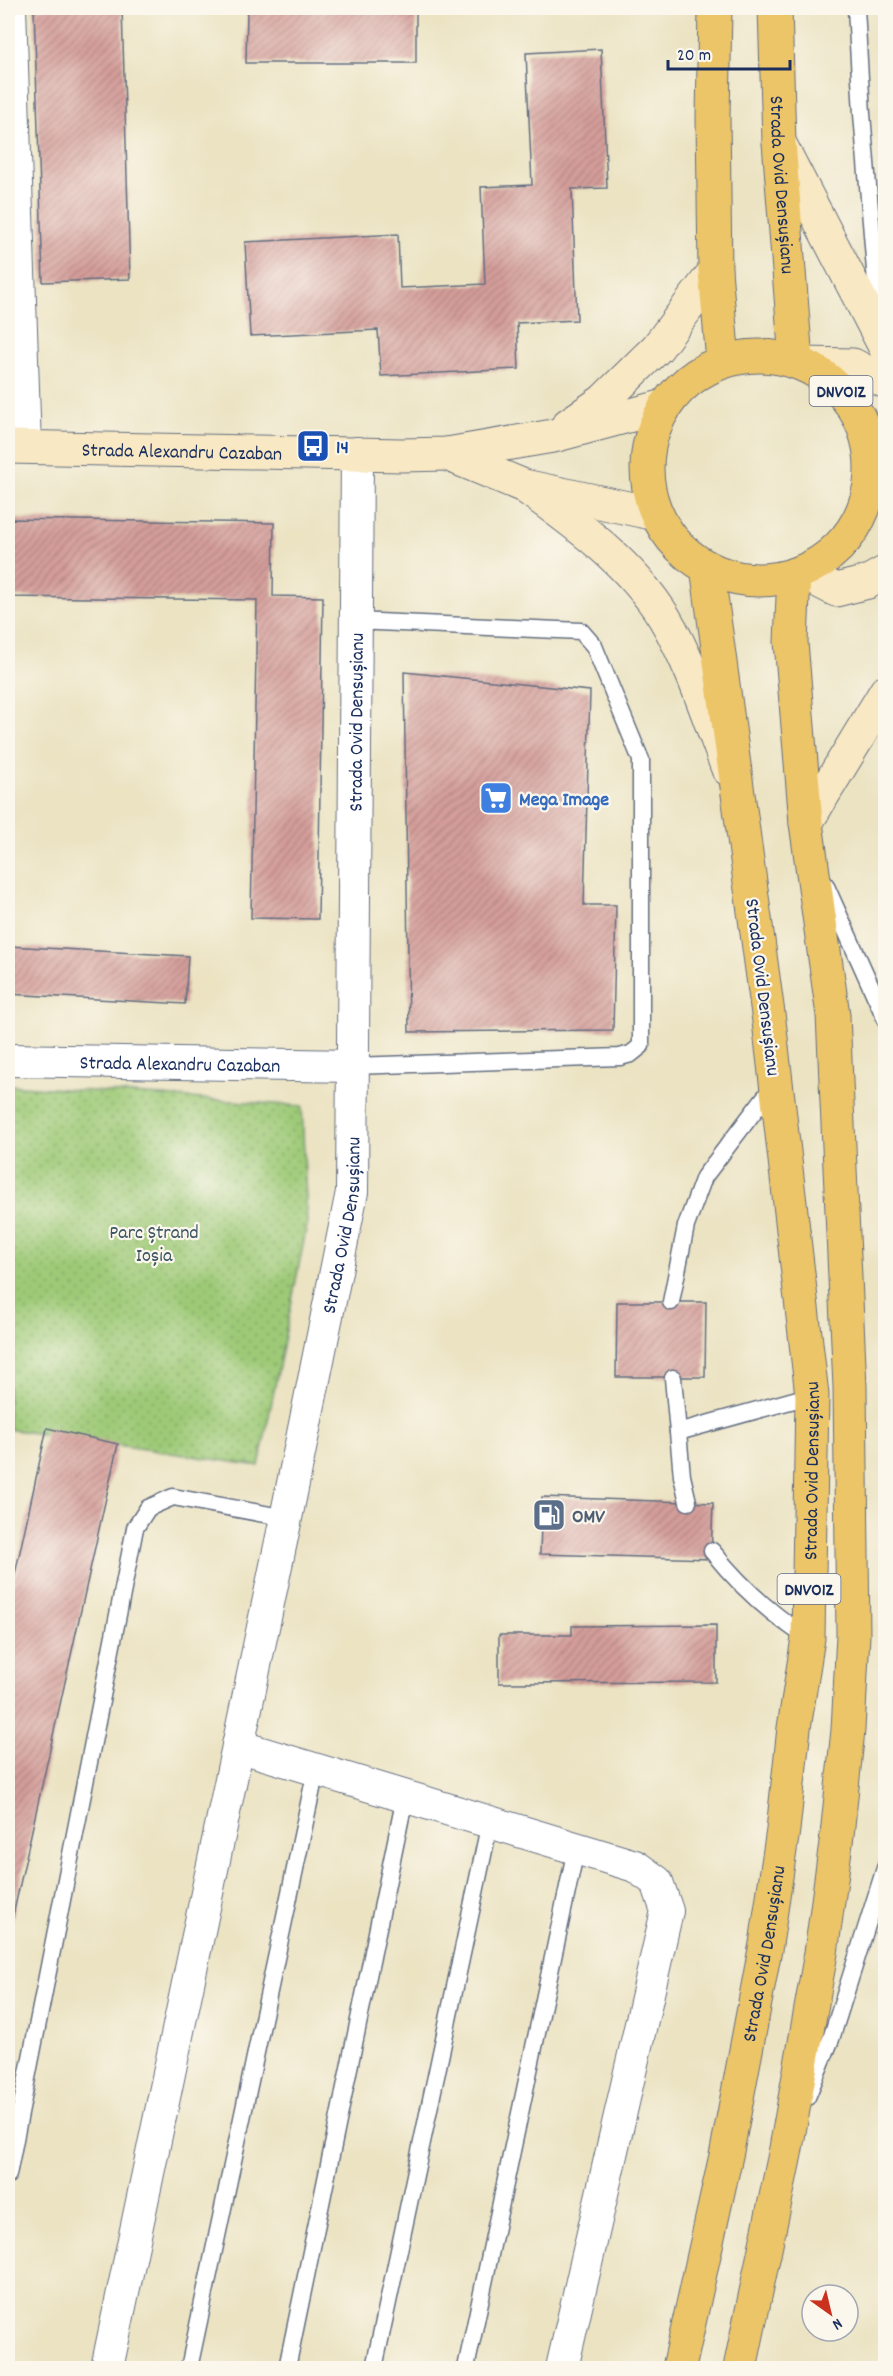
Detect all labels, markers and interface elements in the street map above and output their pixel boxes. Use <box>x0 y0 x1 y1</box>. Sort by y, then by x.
scale bar <box>668 33 790 71</box>
text: 20 m <box>677 44 711 69</box>
street label: Strada Ovid Densușianu <box>761 95 800 275</box>
road number: DNVO1Z <box>810 376 872 406</box>
bus stop icon: 14 <box>295 428 331 464</box>
place label: 14 <box>336 435 349 463</box>
street label: Strada Alexandru Cazaban <box>81 438 282 470</box>
street label: Strada Ovid Densușianu <box>344 633 373 812</box>
supermarket icon: Mega Image <box>478 780 514 816</box>
place label: Mega Image <box>519 787 609 815</box>
street label: Strada Ovid Densușianu <box>736 897 786 1078</box>
street label: Strada Alexandru Cazaban <box>79 1050 280 1082</box>
street label: Strada Ovid Densușianu <box>317 1137 369 1317</box>
park label: Parc Ștrand Ioșia <box>109 1220 199 1271</box>
street label: Strada Ovid Densușianu <box>798 1380 829 1560</box>
fuel station icon: OMV <box>531 1497 567 1533</box>
place label: OMV <box>572 1504 605 1532</box>
road number: DNVO1Z <box>778 1574 840 1604</box>
street label: Strada Ovid Densușianu <box>737 1864 795 2045</box>
north arrow <box>800 2283 860 2343</box>
text: N <box>827 2312 847 2335</box>

